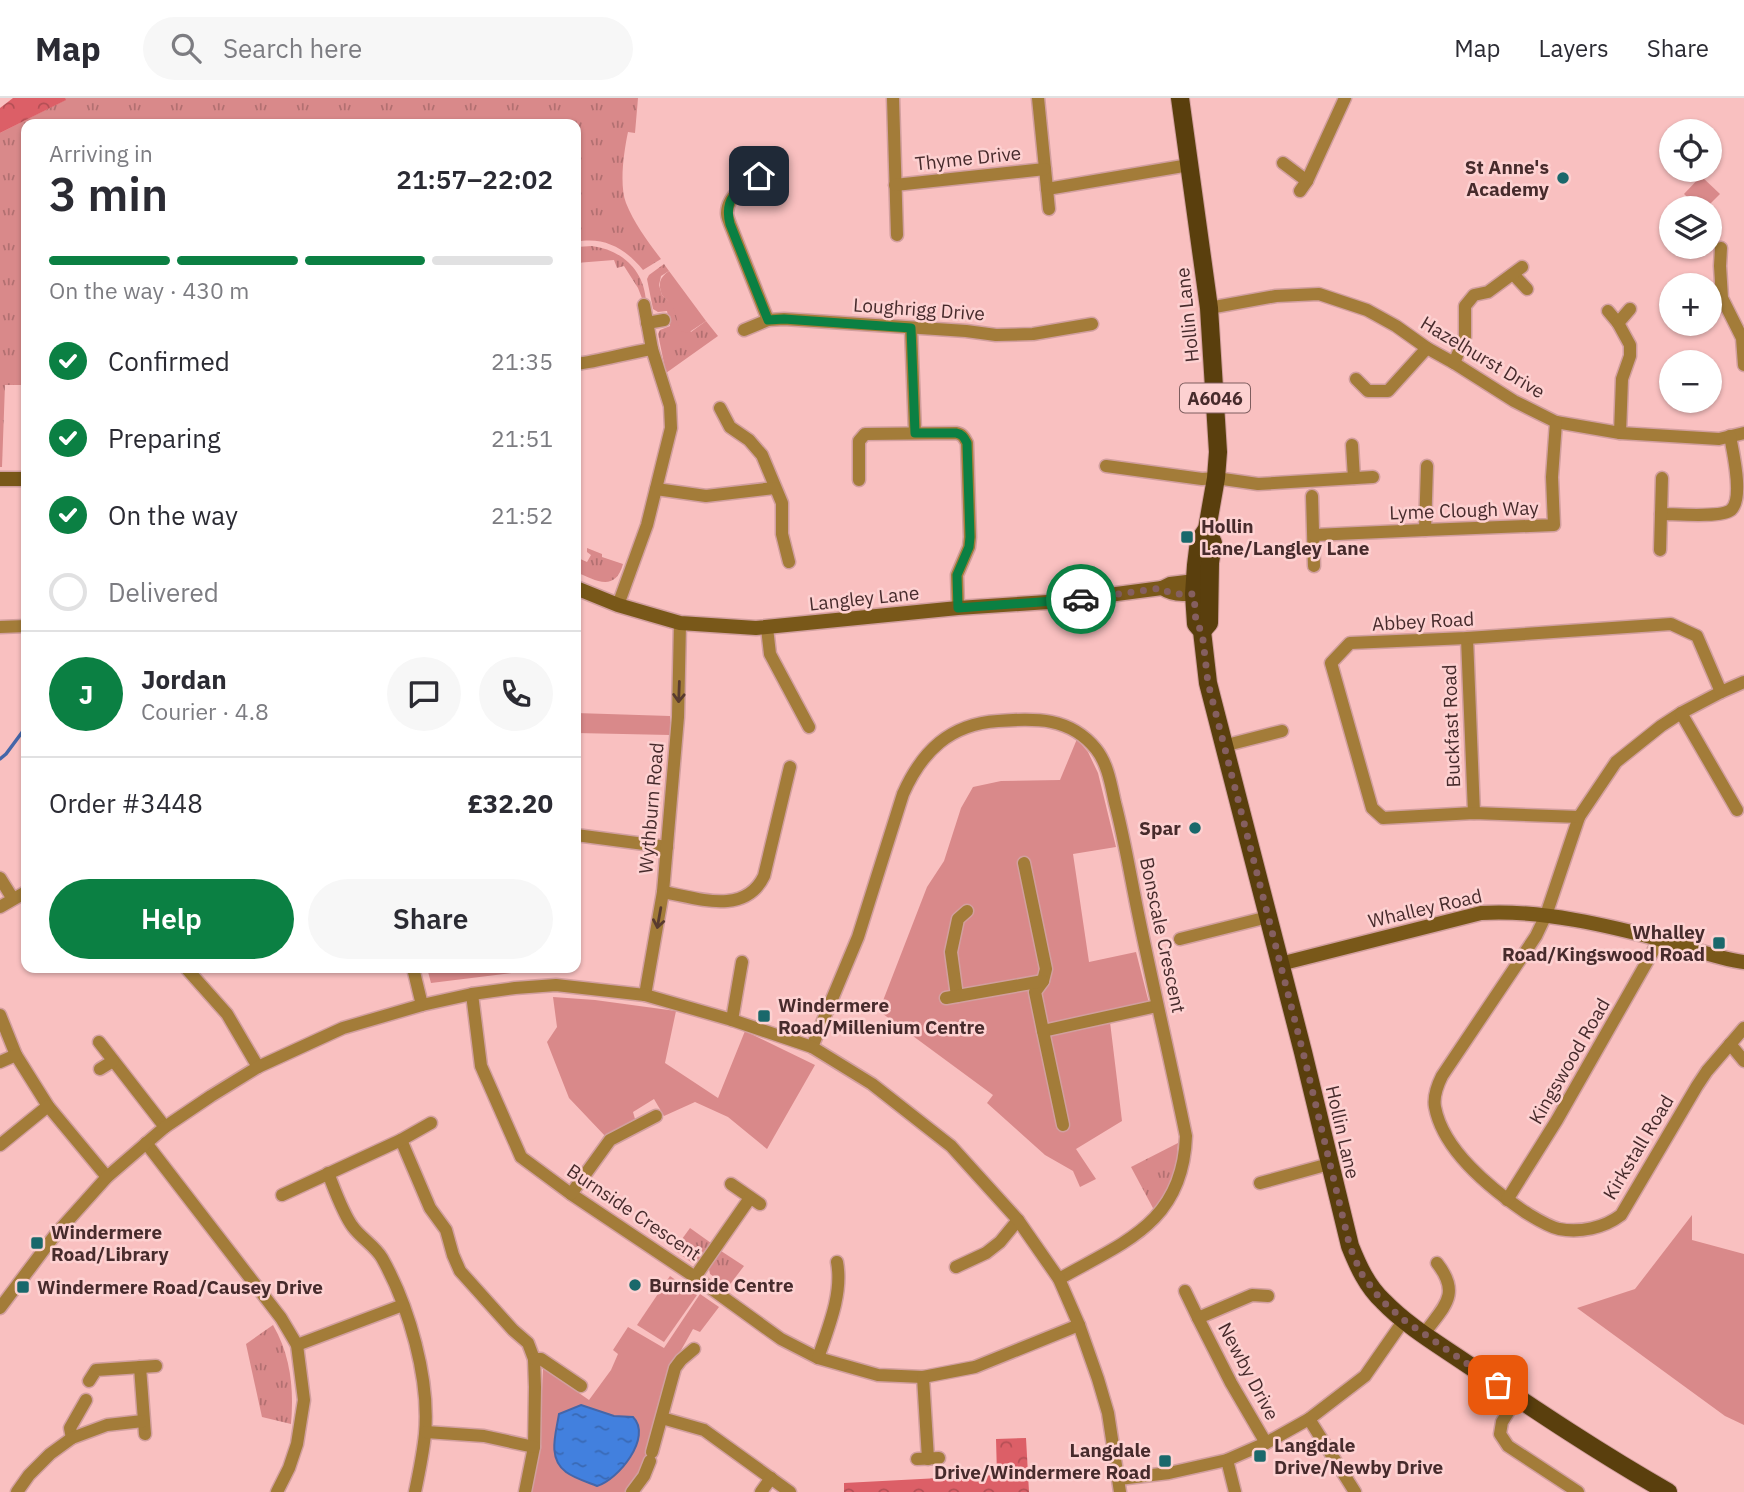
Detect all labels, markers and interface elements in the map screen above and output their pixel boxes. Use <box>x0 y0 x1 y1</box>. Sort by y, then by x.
search box <box>143 17 633 80</box>
text: Map <box>35 27 101 70</box>
icon: search <box>167 29 205 67</box>
text: Search here <box>223 31 362 65</box>
text: Map <box>1454 32 1501 64</box>
text: Layers <box>1539 32 1609 64</box>
text: Share <box>1647 32 1709 64</box>
map controls <box>1659 119 1722 413</box>
button: locate <box>1659 119 1722 182</box>
text: Arriving in <box>49 138 153 168</box>
street label: Thyme Drive <box>914 140 1022 176</box>
pin <box>729 146 789 206</box>
place label: St Anne's Academy <box>1465 155 1550 201</box>
icon: home <box>740 157 778 195</box>
text: 21:57–22:02 <box>396 162 553 196</box>
text: 3 min <box>49 164 168 224</box>
marker: St Anne's Academy <box>1555 170 1571 186</box>
button: layers <box>1659 196 1722 259</box>
street label: Hollin Lane <box>1170 266 1204 364</box>
button: + <box>1659 273 1722 336</box>
text: On the way · 430 m <box>49 275 249 305</box>
street label: Loughrigg Drive <box>852 292 986 326</box>
street label: Hazelhurst Drive <box>1417 310 1549 404</box>
icon: check <box>49 342 87 380</box>
text: Confirmed <box>108 344 230 378</box>
text: 21:35 <box>491 346 553 376</box>
button: − <box>1659 350 1722 413</box>
road number: A6046 <box>1180 384 1250 412</box>
icon: check <box>49 419 87 457</box>
text: Preparing <box>108 421 221 455</box>
text: 21:51 <box>491 423 553 453</box>
street label: Lyme Clough Way <box>1389 495 1540 525</box>
icon: check <box>49 496 87 534</box>
text: On the way <box>108 498 238 532</box>
text: 21:52 <box>491 500 553 530</box>
place label: Hollin Lane/Langley Lane <box>1201 514 1369 560</box>
marker: Hollin Lane/Langley Lane <box>1179 529 1195 545</box>
courier <box>1046 564 1116 634</box>
text: Delivered <box>108 575 219 609</box>
street label: Langley Lane <box>808 580 920 616</box>
icon: car <box>1062 580 1100 618</box>
street label: Abbey Road <box>1371 606 1475 636</box>
button: chat <box>387 657 461 731</box>
button: phone <box>479 657 553 731</box>
text: Jordan <box>141 662 227 696</box>
street label: Buckfast Road <box>1437 664 1465 788</box>
text: J <box>79 677 93 711</box>
one-way arrow <box>672 680 686 703</box>
text: Courier · 4.8 <box>141 696 269 726</box>
street label: Wythburn Road <box>633 741 669 875</box>
text: Order #3448 <box>49 786 203 820</box>
text: £32.20 <box>467 786 553 820</box>
place label: Spar <box>1139 816 1181 840</box>
marker: Spar <box>1187 820 1203 836</box>
street label: Bonscale Crescent <box>1135 855 1191 1015</box>
button: Help <box>49 879 294 959</box>
button: Share <box>308 879 553 959</box>
street label: Whalley Road <box>1366 883 1484 933</box>
one-way arrow <box>651 906 665 929</box>
place label: Whalley Road/Kingswood Road <box>1502 920 1706 966</box>
marker: Whalley Road/Kingswood Road <box>1711 935 1727 951</box>
place label: Windermere Road/Millenium Centre <box>778 993 985 1039</box>
street label: Kingswood Road <box>1523 994 1615 1128</box>
marker: Windermere Road/Millenium Centre <box>756 1008 772 1024</box>
street label: Hollin Lane <box>1321 1083 1365 1181</box>
street label: Kirkstall Road <box>1597 1090 1679 1204</box>
street label: Burnside Crescent <box>562 1158 706 1266</box>
place label: Windermere Road/Library <box>51 1220 169 1266</box>
marker: Windermere Road/Library <box>29 1235 45 1251</box>
place label: Burnside Centre <box>649 1273 794 1297</box>
place label: Windermere Road/Causey Drive <box>37 1275 323 1299</box>
marker: Burnside Centre <box>627 1277 643 1293</box>
marker: Windermere Road/Causey Drive <box>15 1279 31 1295</box>
street label: Newby Drive <box>1213 1318 1285 1424</box>
pin <box>1468 1355 1528 1415</box>
icon: bag <box>1479 1366 1517 1404</box>
place label: Langdale Drive/Newby Drive <box>1274 1433 1443 1479</box>
place label: Langdale Drive/Windermere Road <box>934 1438 1151 1484</box>
marker: Langdale Drive/Newby Drive <box>1252 1448 1268 1464</box>
marker: Langdale Drive/Windermere Road <box>1157 1453 1173 1469</box>

